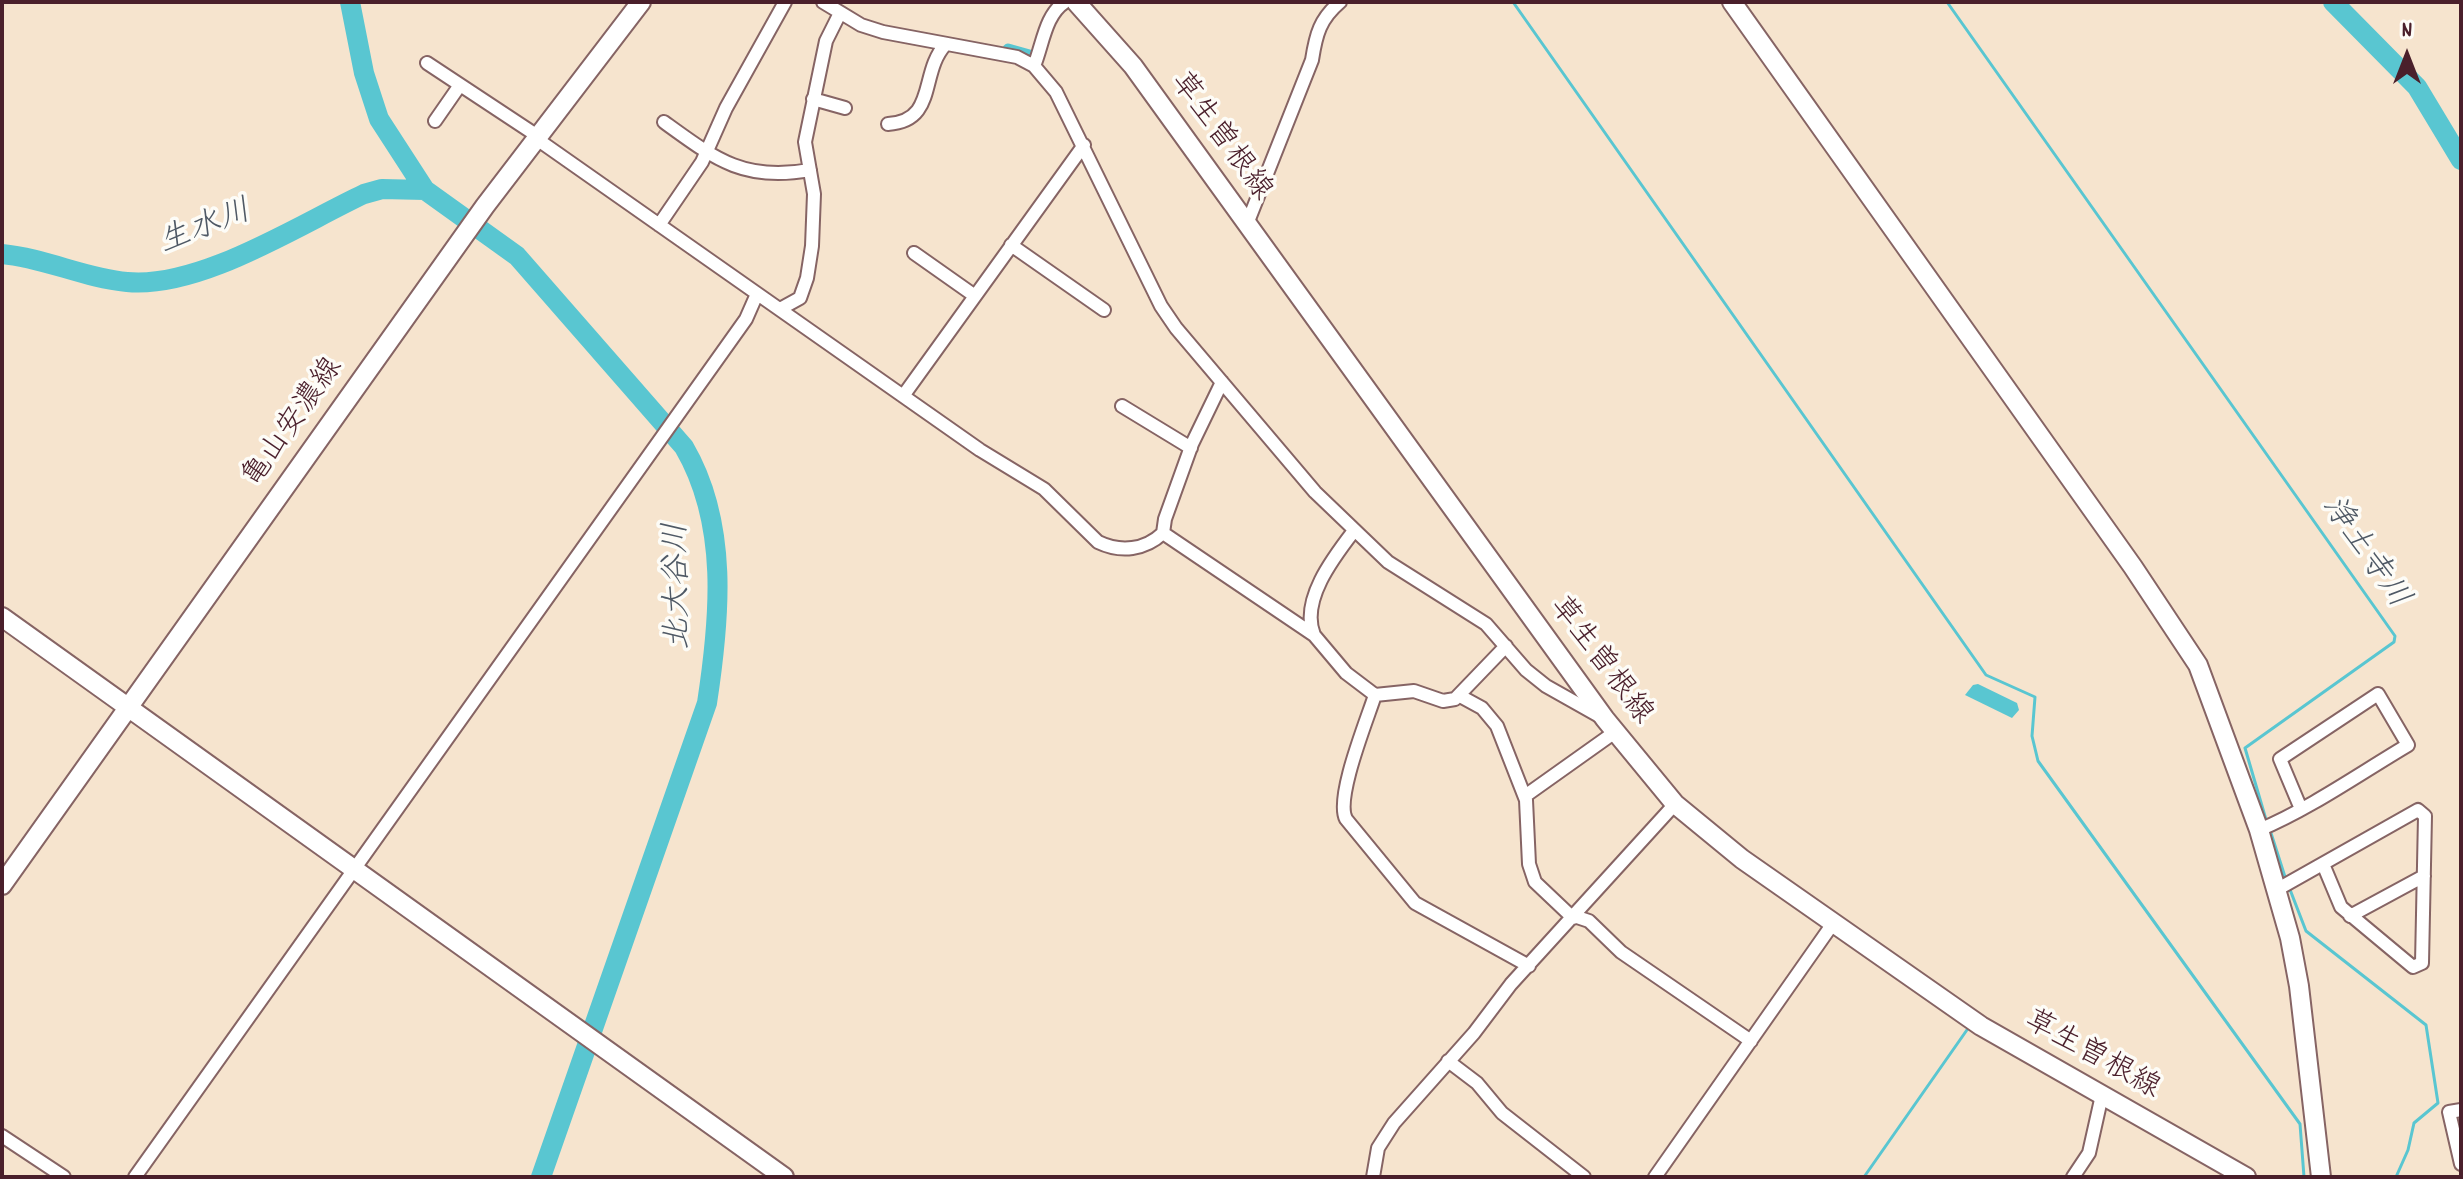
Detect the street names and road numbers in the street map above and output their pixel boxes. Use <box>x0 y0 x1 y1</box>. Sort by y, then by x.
street label: 草生曽根線 <box>1160 67 1278 209</box>
street label: 亀山安濃線 <box>237 352 353 496</box>
street label: 草生曽根線 <box>1539 591 1659 733</box>
street label: 草生曽根線 <box>2017 1005 2165 1109</box>

